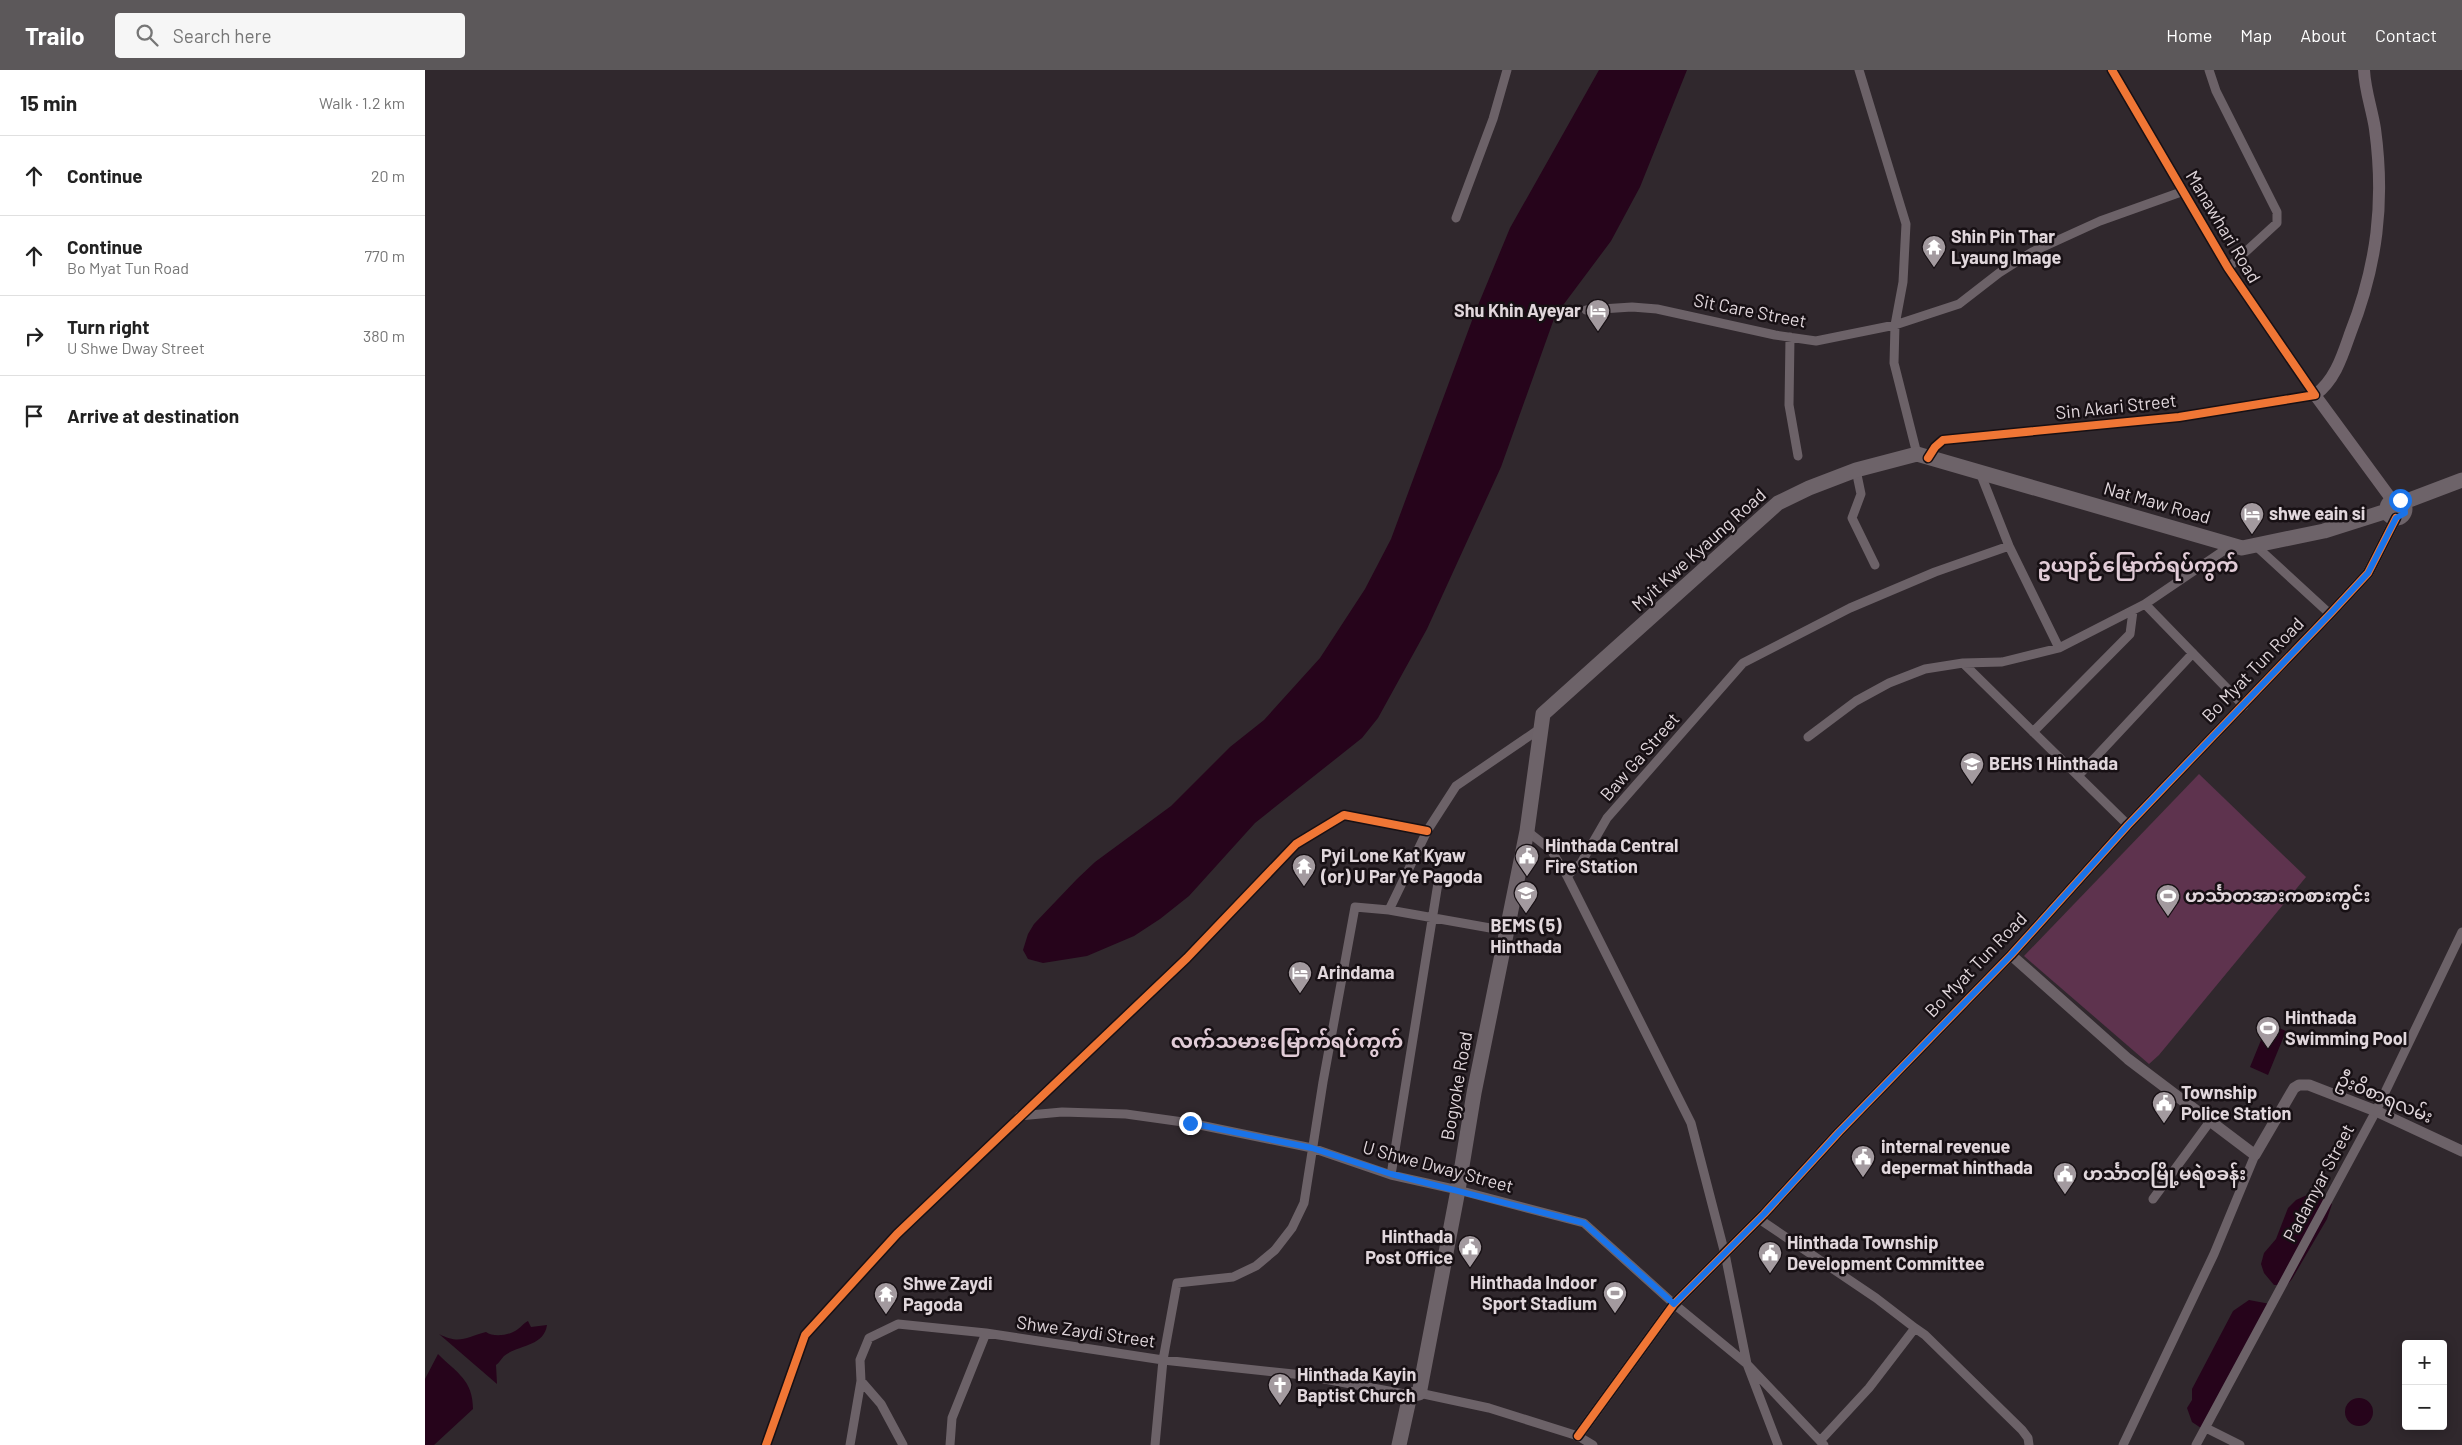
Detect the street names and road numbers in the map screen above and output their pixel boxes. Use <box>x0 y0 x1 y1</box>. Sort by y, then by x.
street label: Manawhari Road <box>2182 166 2266 287</box>
street label: Sit Care Street <box>1692 288 1808 332</box>
street label: Sin Akari Street <box>2054 389 2177 423</box>
street label: Nat Maw Road <box>2101 476 2213 528</box>
street label: Myit Kwe Kyaung Road <box>1627 483 1770 615</box>
street label: Bo Myat Tun Road <box>2197 612 2308 726</box>
street label: Baw Ga Street <box>1595 708 1684 805</box>
street label: Bo Myat Tun Road <box>1920 907 2031 1021</box>
street label: Bogyoke Road <box>1436 1030 1476 1142</box>
street label: ဦးဝိစာရလမ်း <box>2332 1065 2437 1132</box>
street label: Padamyar Street <box>2278 1120 2358 1245</box>
street label: U Shwe Dway Street <box>1361 1135 1516 1197</box>
street label: Shwe Zaydi Street <box>1015 1310 1157 1352</box>

